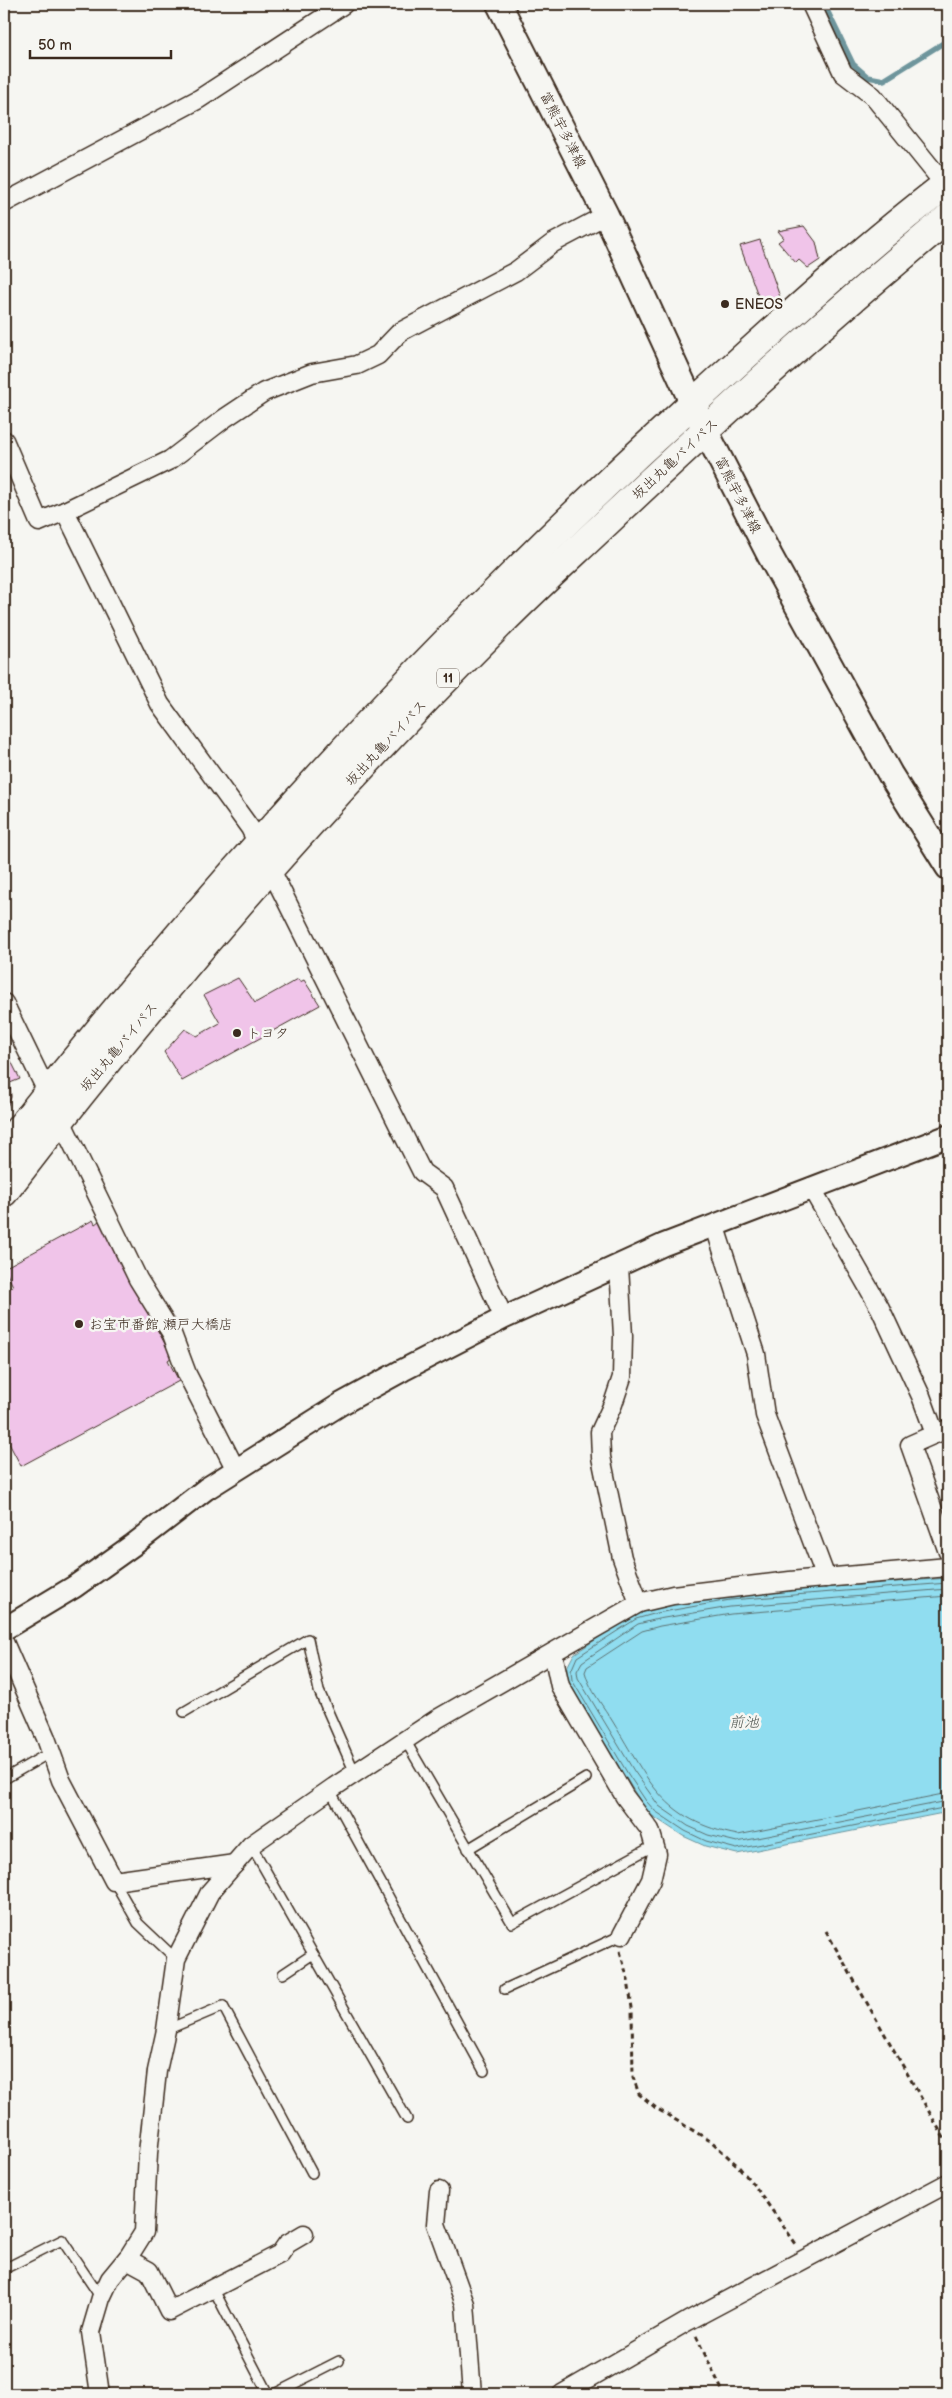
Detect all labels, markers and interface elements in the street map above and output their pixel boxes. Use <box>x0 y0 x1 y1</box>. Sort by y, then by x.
scale bar <box>30 28 171 60</box>
text: 50 m <box>38 36 72 55</box>
street label: 富熊宇多津線 <box>536 89 590 171</box>
place label: ENEOS <box>735 296 783 313</box>
marker: ENEOS <box>719 298 731 310</box>
street label: 坂出丸亀バイパス <box>628 415 722 503</box>
street label: 富熊宇多津線 <box>711 454 765 536</box>
road number: 11 <box>437 668 459 688</box>
street label: 坂出丸亀バイパス <box>342 696 430 790</box>
street label: 坂出丸亀バイパス <box>77 999 161 1095</box>
place label: トヨタ <box>247 1025 289 1042</box>
marker: トヨタ <box>231 1027 243 1039</box>
place label: お宝市番館 瀬戸大橋店 <box>89 1316 233 1333</box>
marker: お宝市番館 瀬戸大橋店 <box>73 1318 85 1330</box>
water label: 前池 <box>729 1713 760 1732</box>

